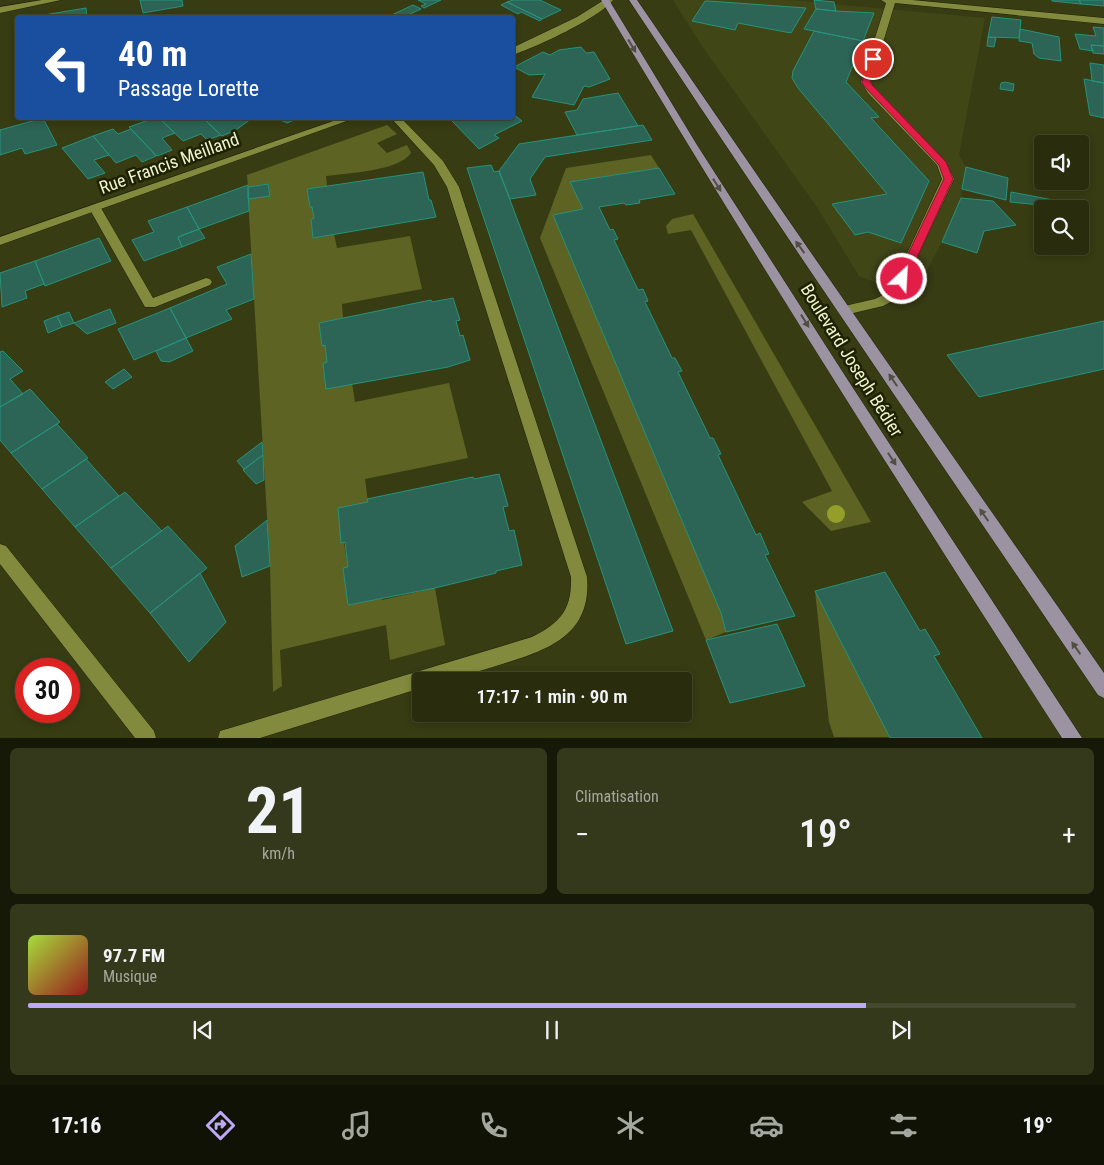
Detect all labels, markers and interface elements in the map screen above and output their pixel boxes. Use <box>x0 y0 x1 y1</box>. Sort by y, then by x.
text: 40 m <box>118 34 187 75</box>
icon: left <box>35 35 100 100</box>
pin <box>852 38 894 80</box>
one-way arrow <box>627 40 637 53</box>
icon: arrive <box>859 45 887 73</box>
text: Passage Lorette <box>118 76 259 101</box>
street label: Rue Francis Meilland <box>96 128 242 198</box>
map controls <box>1034 135 1089 255</box>
button: sound <box>1034 135 1089 190</box>
one-way arrow <box>712 178 722 191</box>
button: search <box>1034 200 1089 255</box>
one-way arrow <box>795 240 805 254</box>
position arrow <box>875 252 927 304</box>
street label: Boulevard Joseph Bédier <box>796 280 908 441</box>
one-way arrow <box>801 315 810 328</box>
one-way arrow <box>888 374 898 387</box>
one-way arrow <box>887 452 897 465</box>
one-way arrow <box>979 508 989 521</box>
one-way arrow <box>1071 642 1081 655</box>
speed limit sign: 30 <box>15 658 80 723</box>
text: 17:17 · 1 min · 90 m <box>477 685 627 708</box>
text: 21 <box>246 773 311 849</box>
text: Climatisation <box>575 787 659 806</box>
text: 19° <box>799 812 852 856</box>
text: − <box>575 818 589 851</box>
text: + <box>1062 818 1076 851</box>
text: km/h <box>262 844 295 863</box>
text: 97.7 FM <box>103 944 165 967</box>
text: Musique <box>103 967 157 986</box>
icon: previous <box>189 1016 217 1044</box>
icon: pause <box>538 1016 566 1044</box>
icon: next <box>887 1016 915 1044</box>
icon: directions <box>203 1108 238 1143</box>
icon: music <box>339 1108 374 1143</box>
icon: phone <box>476 1108 511 1143</box>
icon: climate <box>613 1108 648 1143</box>
icon: car <box>749 1108 784 1143</box>
icon: filters <box>886 1108 921 1143</box>
text: 17:16 <box>51 1113 101 1138</box>
text: 19° <box>1022 1113 1053 1138</box>

